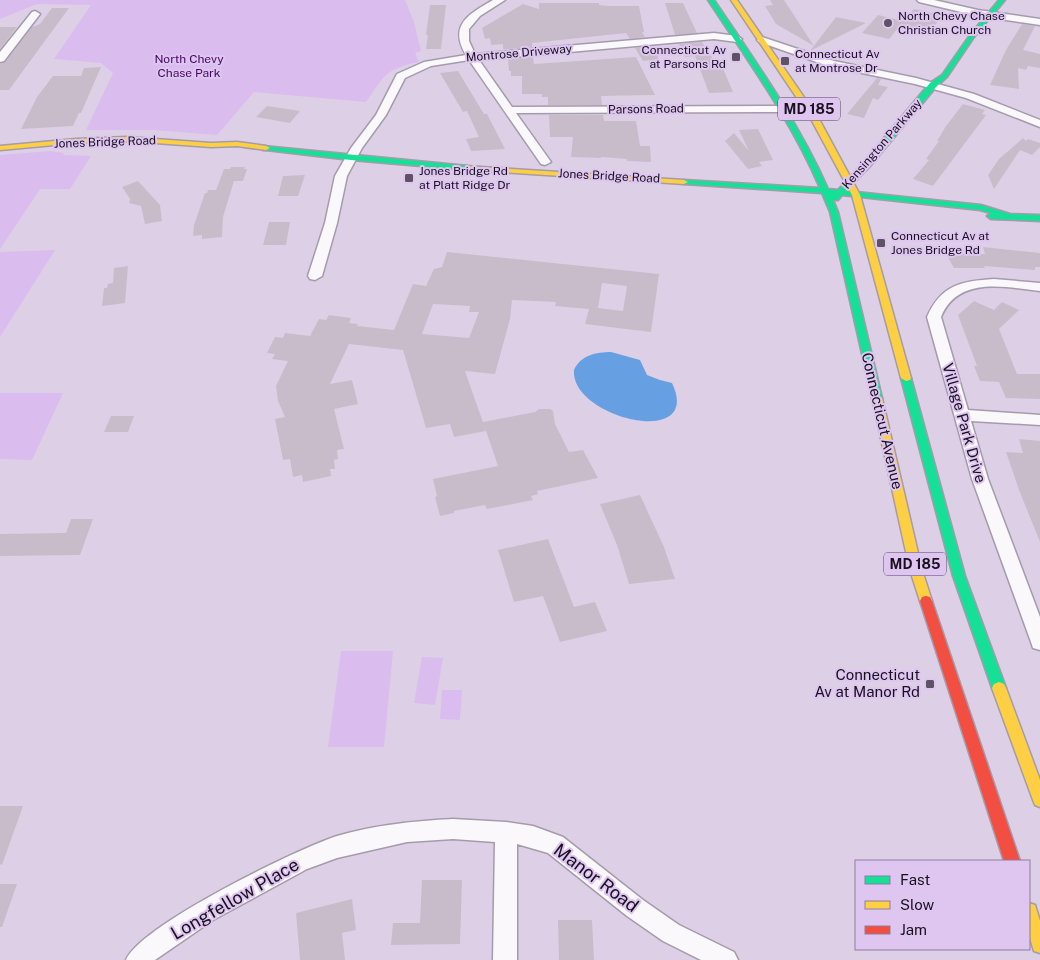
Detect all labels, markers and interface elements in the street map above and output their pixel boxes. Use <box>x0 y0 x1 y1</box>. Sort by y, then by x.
place label: North Chevy Chase Christian Church <box>898 9 1005 37</box>
marker: North Chevy Chase Christian Church <box>882 17 894 29</box>
street label: Montrose Driveway <box>465 41 573 65</box>
place label: Connecticut Av at Parsons Rd <box>642 43 726 71</box>
place label: Connecticut Av at Montrose Dr <box>795 47 879 75</box>
marker: Connecticut Av at Parsons Rd <box>730 51 742 63</box>
park label: North Chevy Chase Park <box>154 52 224 80</box>
marker: Connecticut Av at Montrose Dr <box>779 55 791 67</box>
street label: Kensington Parkway <box>839 96 925 192</box>
road number: MD 185 <box>778 98 840 120</box>
street label: Parsons Road <box>608 101 684 117</box>
street label: Jones Bridge Road <box>54 133 156 151</box>
place label: Jones Bridge Rd at Platt Ridge Dr <box>419 164 511 192</box>
street label: Jones Bridge Road <box>558 166 660 186</box>
marker: Jones Bridge Rd at Platt Ridge Dr <box>403 172 415 184</box>
place label: Connecticut Av at Jones Bridge Rd <box>891 229 990 257</box>
marker: Connecticut Av at Jones Bridge Rd <box>875 237 887 249</box>
street label: Connecticut Avenue <box>858 351 906 491</box>
street label: Village Park Drive <box>939 361 990 485</box>
road number: MD 185 <box>884 552 946 576</box>
place label: Connecticut Av at Manor Rd <box>815 666 920 700</box>
marker: Connecticut Av at Manor Rd <box>924 678 936 690</box>
street label: Manor Road <box>550 839 643 916</box>
street label: Longfellow Place <box>167 853 303 944</box>
legend <box>855 860 1030 950</box>
text: Fast <box>900 871 930 888</box>
text: Slow <box>900 896 935 913</box>
text: Jam <box>900 921 927 938</box>

